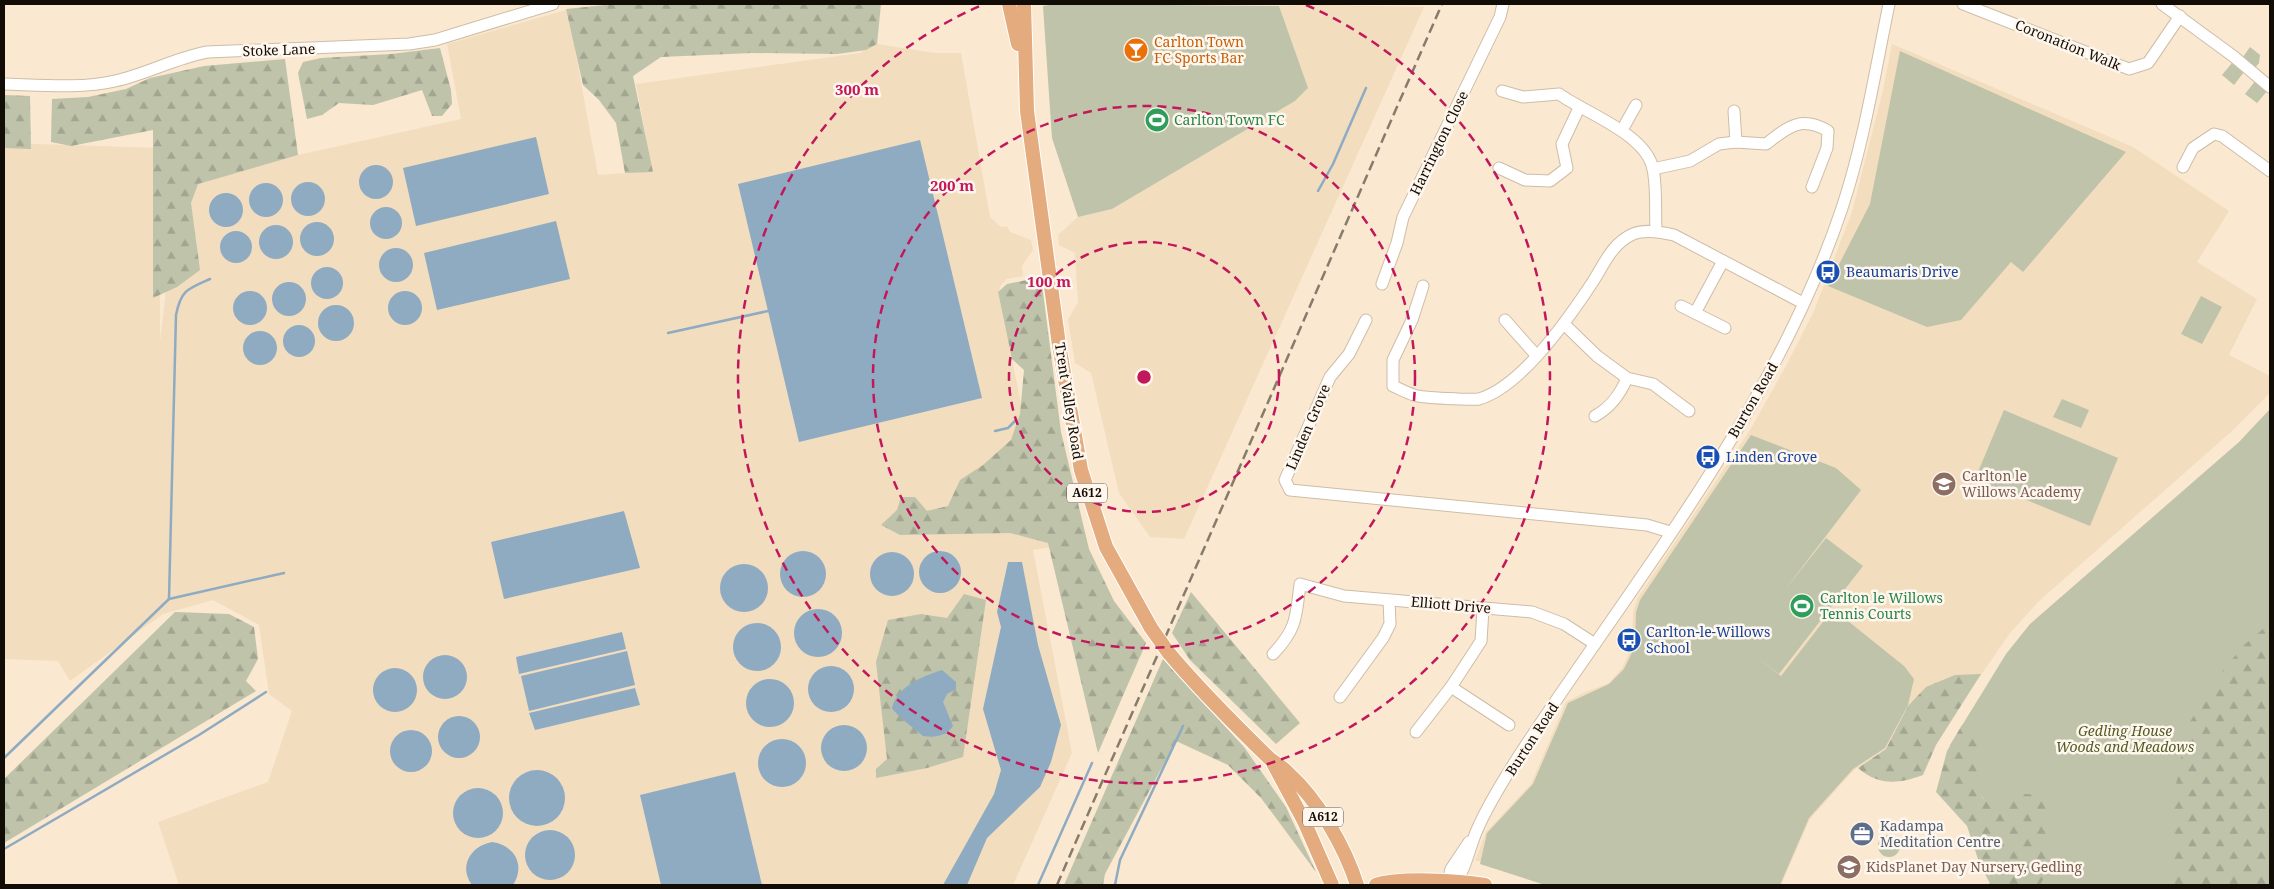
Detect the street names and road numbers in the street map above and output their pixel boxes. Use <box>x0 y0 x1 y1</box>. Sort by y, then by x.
street label: Coronation Walk <box>2012 15 2125 75</box>
street label: Stoke Lane <box>242 39 316 60</box>
street label: Harrington Close <box>1405 88 1472 198</box>
street label: Trent Valley Road <box>1051 341 1088 461</box>
street label: Burton Road <box>1723 358 1782 441</box>
street label: Linden Grove <box>1281 381 1334 473</box>
road number: A612 <box>1067 483 1107 502</box>
street label: Elliott Drive <box>1410 592 1492 617</box>
street label: Burton Road <box>1501 698 1563 779</box>
road number: A612 <box>1303 808 1343 826</box>

